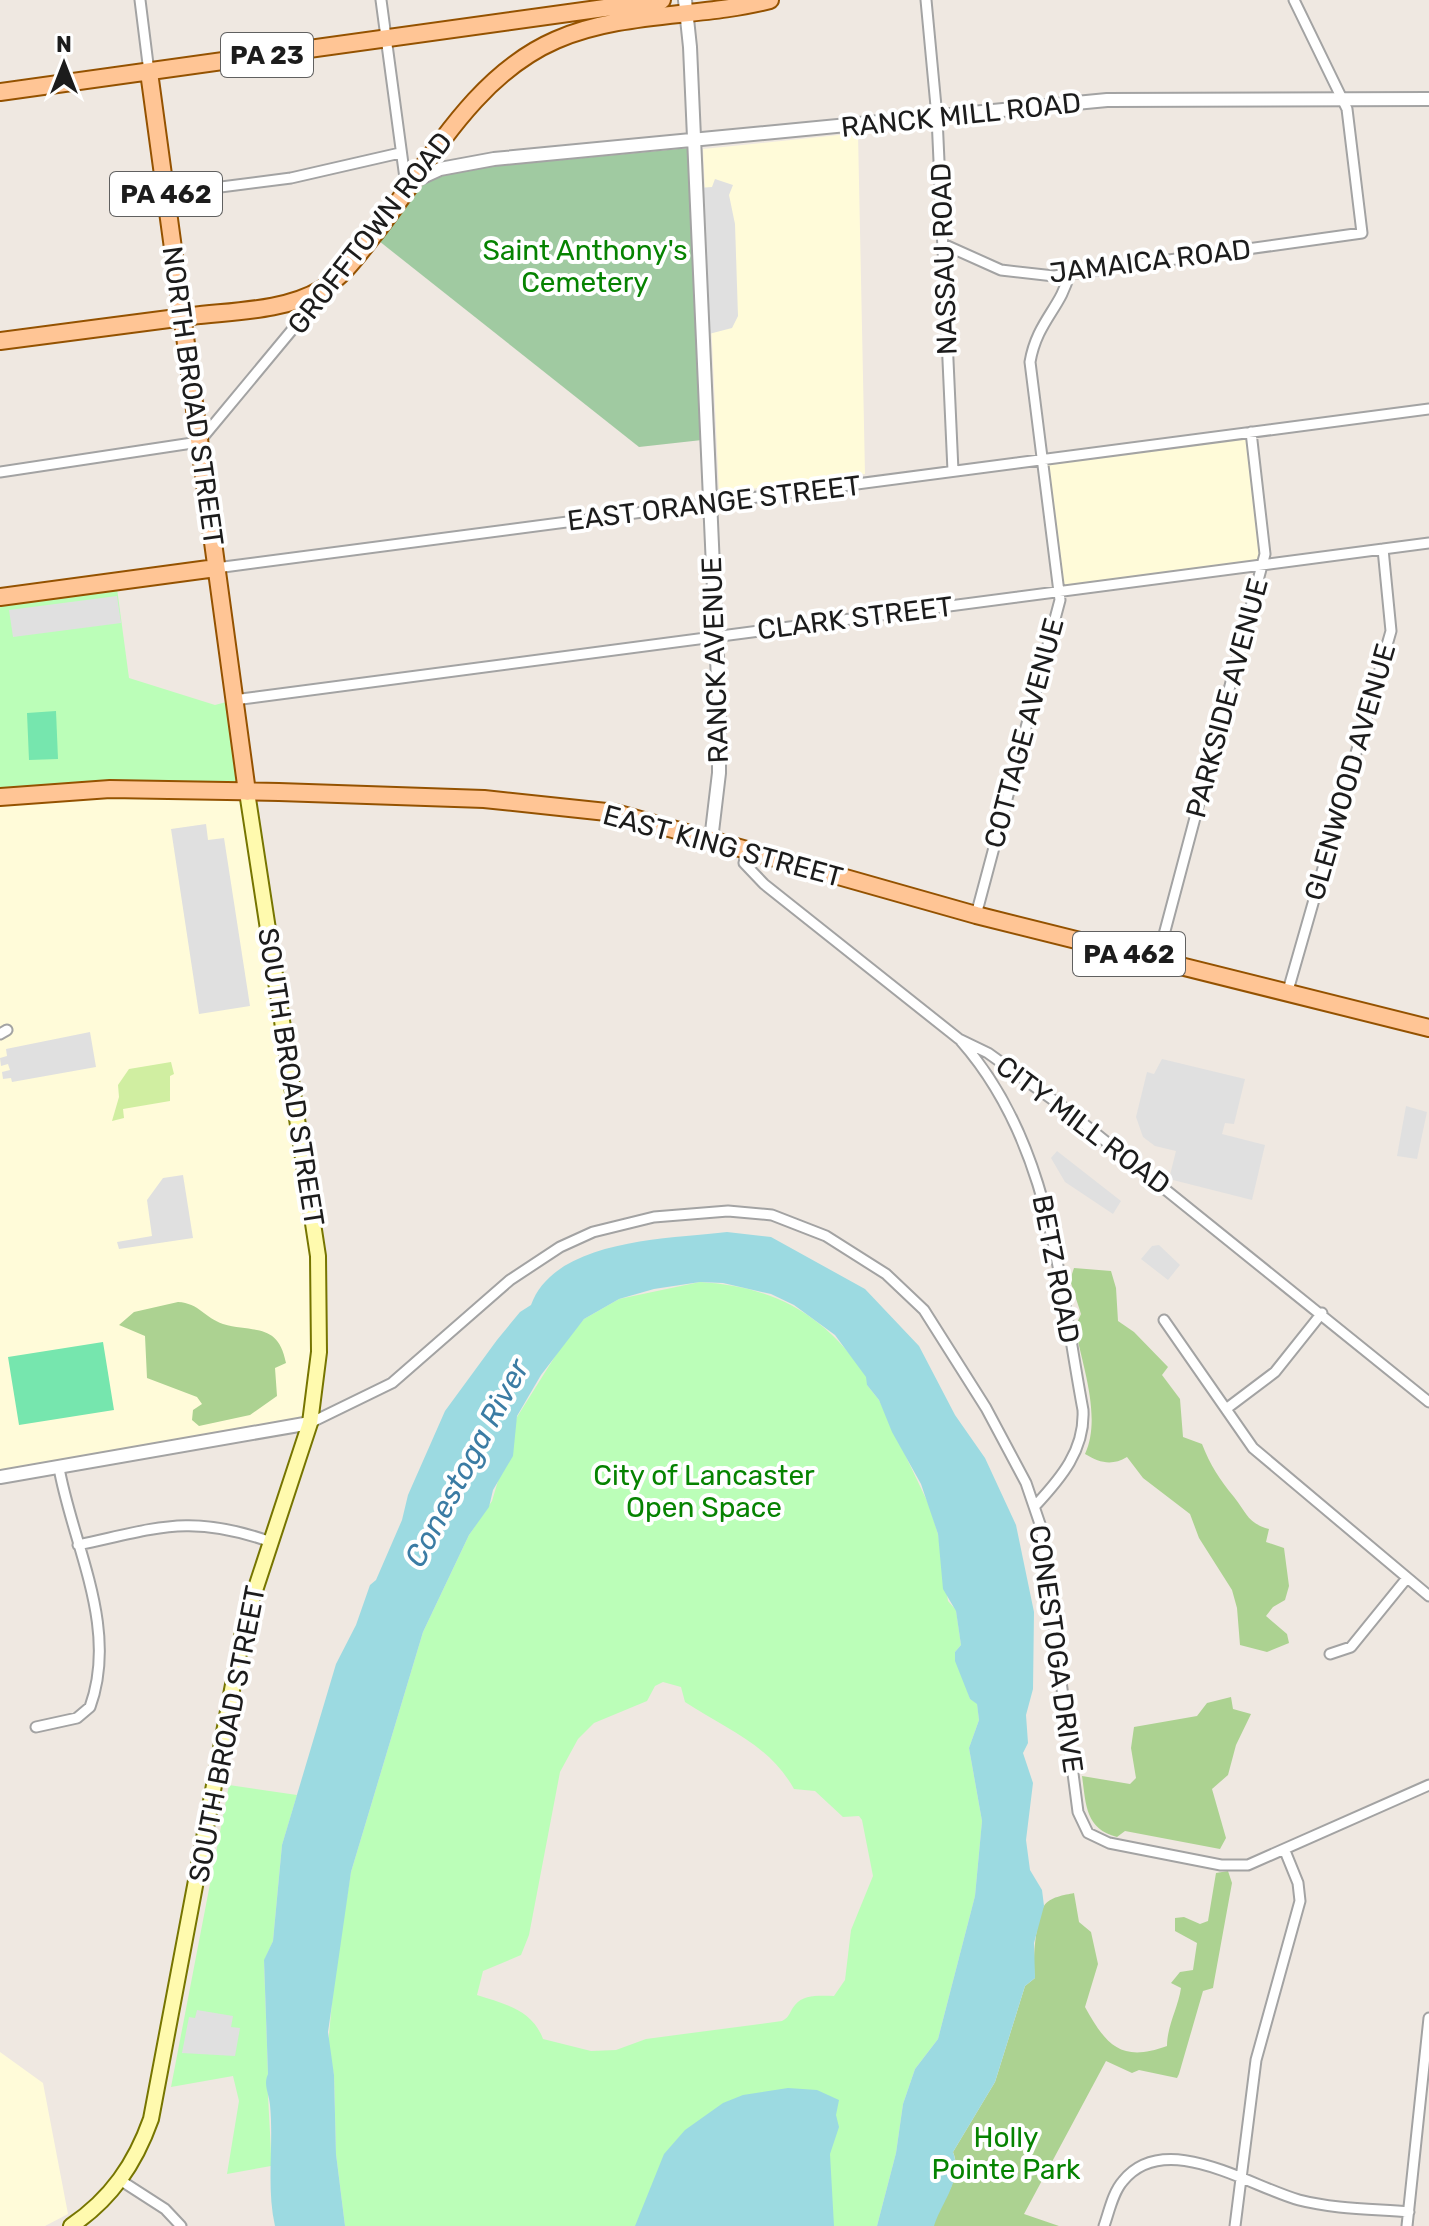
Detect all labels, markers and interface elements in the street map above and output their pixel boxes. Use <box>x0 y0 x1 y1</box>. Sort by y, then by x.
north arrow <box>24 24 104 104</box>
text: N <box>56 31 72 58</box>
road number: PA 23 <box>221 33 313 77</box>
street label: RANCK MILL ROAD <box>839 86 1083 144</box>
street label: GROFFTOWN ROAD <box>281 125 459 341</box>
street label: NASSAU ROAD <box>924 162 964 356</box>
road number: PA 462 <box>110 172 222 216</box>
street label: JAMAICA ROAD <box>1047 232 1253 290</box>
park label: Saint Anthony's Cemetery <box>483 234 687 299</box>
street label: NORTH BROAD STREET <box>156 244 230 548</box>
street label: EAST ORANGE STREET <box>565 469 863 537</box>
street label: RANCK AVENUE <box>695 556 735 764</box>
street label: PARKSIDE AVENUE <box>1179 575 1275 821</box>
street label: CLARK STREET <box>755 590 955 646</box>
street label: COTTAGE AVENUE <box>977 614 1071 852</box>
street label: GLENWOOD AVENUE <box>1298 640 1402 904</box>
street label: EAST KING STREET <box>600 798 846 894</box>
street label: SOUTH BROAD STREET <box>251 926 331 1228</box>
road number: PA 462 <box>1073 932 1185 976</box>
street label: CITY MILL ROAD <box>990 1049 1176 1201</box>
street label: BETZ ROAD <box>1025 1192 1087 1346</box>
water label: Conestoga River <box>397 1352 538 1573</box>
park label: City of Lancaster Open Space <box>593 1459 815 1524</box>
street label: CONESTOGA DRIVE <box>1022 1523 1090 1775</box>
street label: SOUTH BROAD STREET <box>182 1583 272 1885</box>
park label: Holly Pointe Park <box>931 2121 1081 2186</box>

